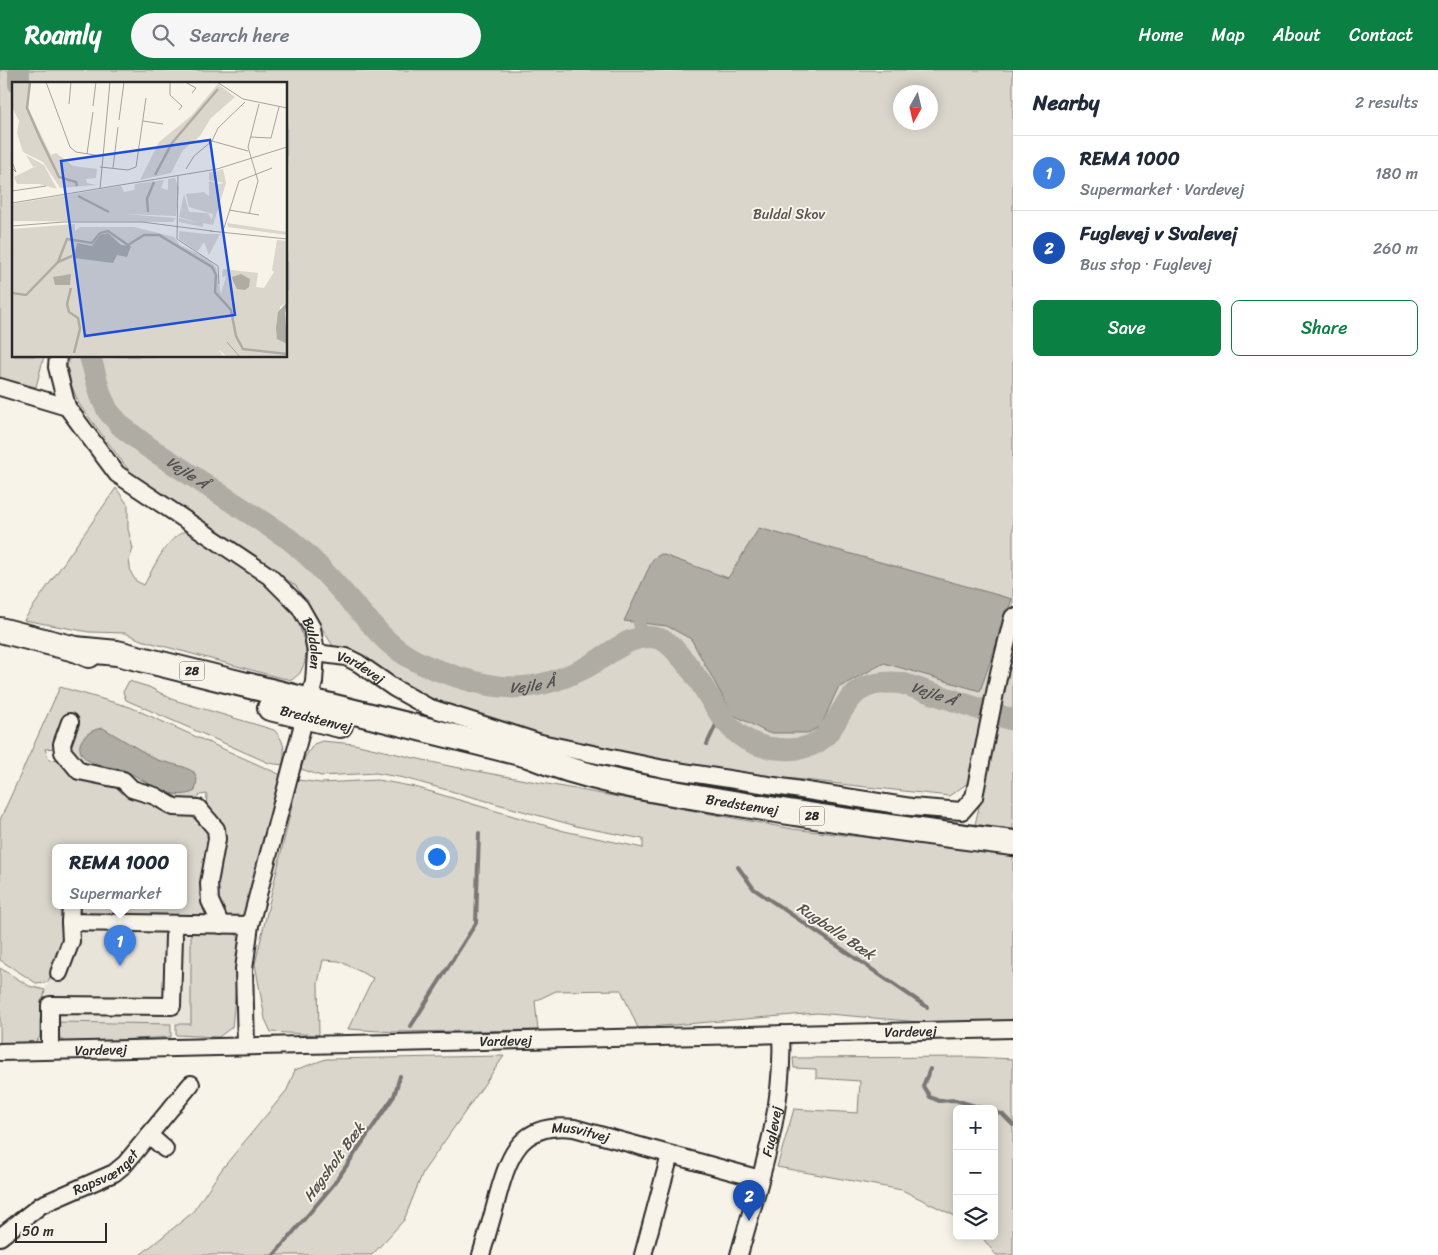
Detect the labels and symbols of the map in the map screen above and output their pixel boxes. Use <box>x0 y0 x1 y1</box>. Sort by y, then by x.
inset map <box>12 82 288 358</box>
north arrow <box>893 85 938 130</box>
park label: Buldal Skov <box>753 202 826 227</box>
water label: Vejle Å <box>161 449 217 498</box>
street label: Buldalen <box>295 612 329 671</box>
street label: Vardevej <box>336 643 391 691</box>
road number: 28 <box>180 662 204 680</box>
water label: Vejle Å <box>509 667 562 700</box>
water label: Vejle Å <box>908 674 964 715</box>
street label: Bredstenvej <box>277 698 355 740</box>
street label: Bredstenvej <box>704 786 781 823</box>
road number: 28 <box>800 806 824 826</box>
your location <box>424 844 450 870</box>
water label: Rugballe Bæk <box>792 895 882 968</box>
pin: 1 <box>104 925 136 966</box>
street label: Vardevej <box>884 1018 938 1044</box>
street label: Vardevej <box>479 1027 533 1054</box>
street label: Vardevej <box>74 1037 128 1063</box>
street label: Fuglevej <box>754 1104 789 1159</box>
street label: Musvitvej <box>551 1115 613 1150</box>
water label: Høgsholt Bæk <box>296 1116 372 1207</box>
street label: Rapsvænget <box>69 1142 146 1202</box>
pin: 2 <box>733 1180 765 1221</box>
scale bar <box>15 1220 108 1243</box>

